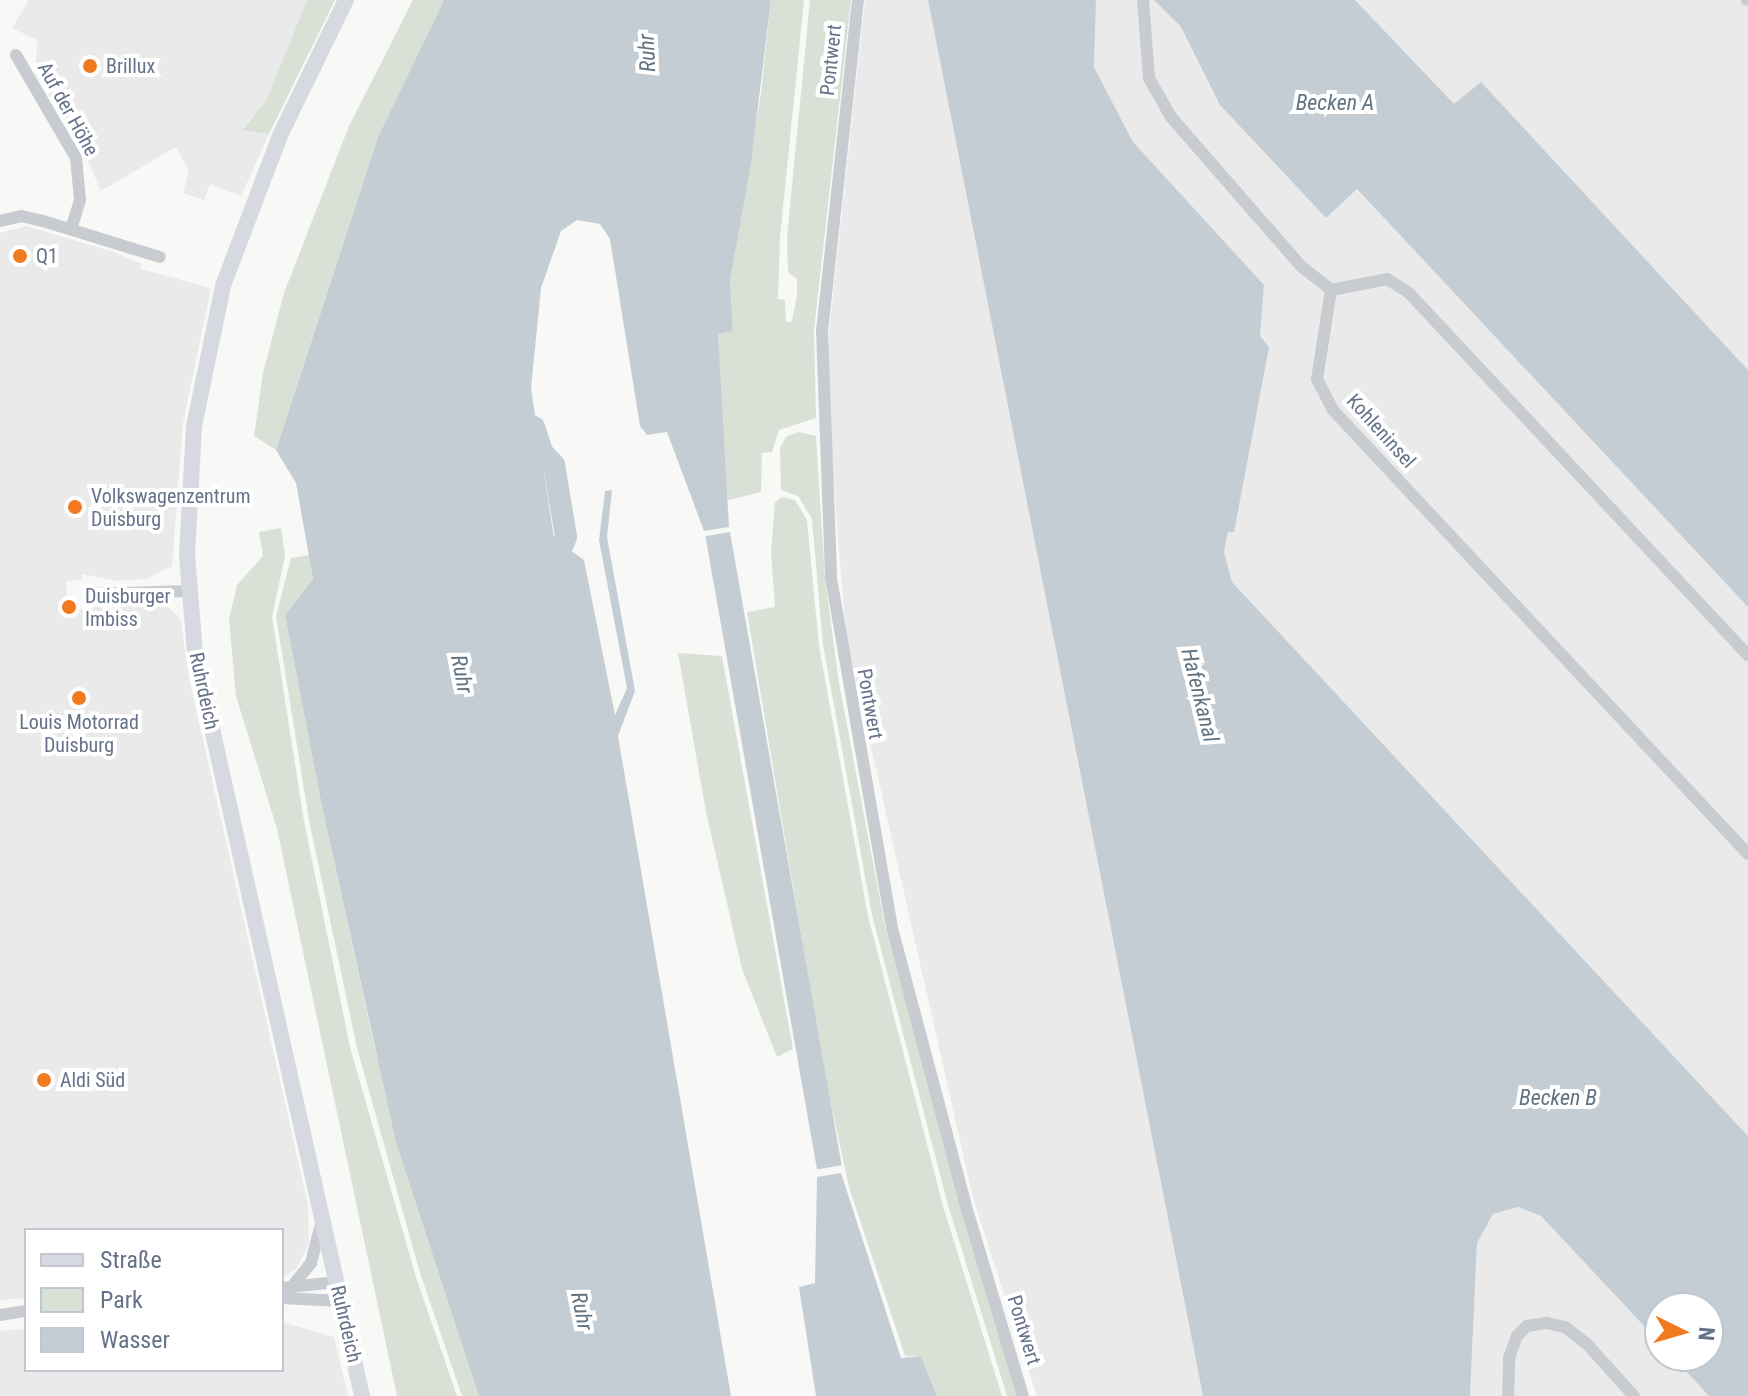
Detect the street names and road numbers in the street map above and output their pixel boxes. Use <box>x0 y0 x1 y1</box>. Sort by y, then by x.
street label: Pontwert <box>815 23 847 97</box>
street label: Auf der Höhe <box>32 58 104 160</box>
street label: Kohleninsel <box>1342 389 1420 473</box>
street label: Ruhrdeich <box>184 650 224 732</box>
street label: Pontwert <box>852 667 888 741</box>
street label: Ruhrdeich <box>325 1283 367 1365</box>
street label: Pontwert <box>1002 1292 1046 1368</box>

